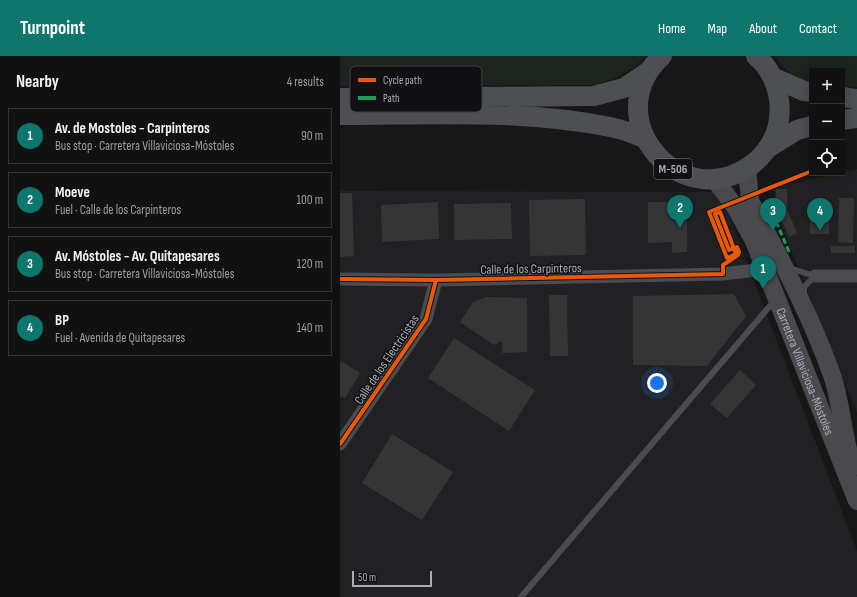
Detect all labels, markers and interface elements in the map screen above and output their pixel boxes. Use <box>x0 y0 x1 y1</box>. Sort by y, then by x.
text: Turnpoint <box>20 17 85 40</box>
text: Home <box>658 20 686 37</box>
text: Map <box>708 20 727 37</box>
text: About <box>749 20 777 37</box>
text: Contact <box>799 20 837 37</box>
legend <box>350 66 482 112</box>
map controls <box>809 68 845 176</box>
button: + <box>809 68 845 104</box>
text: Nearby <box>16 72 59 92</box>
text: 4 results <box>287 74 324 90</box>
text: Cycle path <box>383 74 422 87</box>
text: Path <box>383 92 400 105</box>
button: − <box>809 104 845 140</box>
text: Av. de Mostoles - Carpinteros <box>55 119 210 138</box>
text: 1 <box>27 128 33 144</box>
text: 90 m <box>301 128 323 144</box>
text: Bus stop · Carretera Villaviciosa-Móstoles <box>55 138 234 154</box>
button: locate <box>809 140 845 176</box>
road number: M-506 <box>654 159 692 179</box>
text: Moeve <box>55 183 90 202</box>
text: 2 <box>27 192 33 208</box>
text: 100 m <box>296 192 323 208</box>
pin: 2 <box>667 195 693 228</box>
pin: 3 <box>760 198 786 231</box>
pin: 4 <box>807 198 833 231</box>
text: Fuel · Calle de los Carpinteros <box>55 202 181 218</box>
text: Av. Móstoles - Av. Quitapesares <box>55 247 220 266</box>
text: 3 <box>27 256 33 272</box>
text: 120 m <box>297 256 323 272</box>
pin: 1 <box>750 256 776 289</box>
street label: Calle de los Carpinteros <box>480 260 582 278</box>
text: Bus stop · Carretera Villaviciosa-Móstoles <box>55 266 234 282</box>
street label: Carretera Villaviciosa-Móstoles <box>772 306 837 438</box>
text: BP <box>55 311 69 330</box>
street label: Calle de los Electricistas <box>351 311 423 407</box>
text: 4 <box>27 320 33 336</box>
text: 140 m <box>297 320 323 336</box>
text: Fuel · Avenida de Quitapesares <box>55 330 185 346</box>
your location <box>647 373 667 393</box>
scale bar <box>352 569 432 588</box>
text: 50 m <box>358 571 376 584</box>

